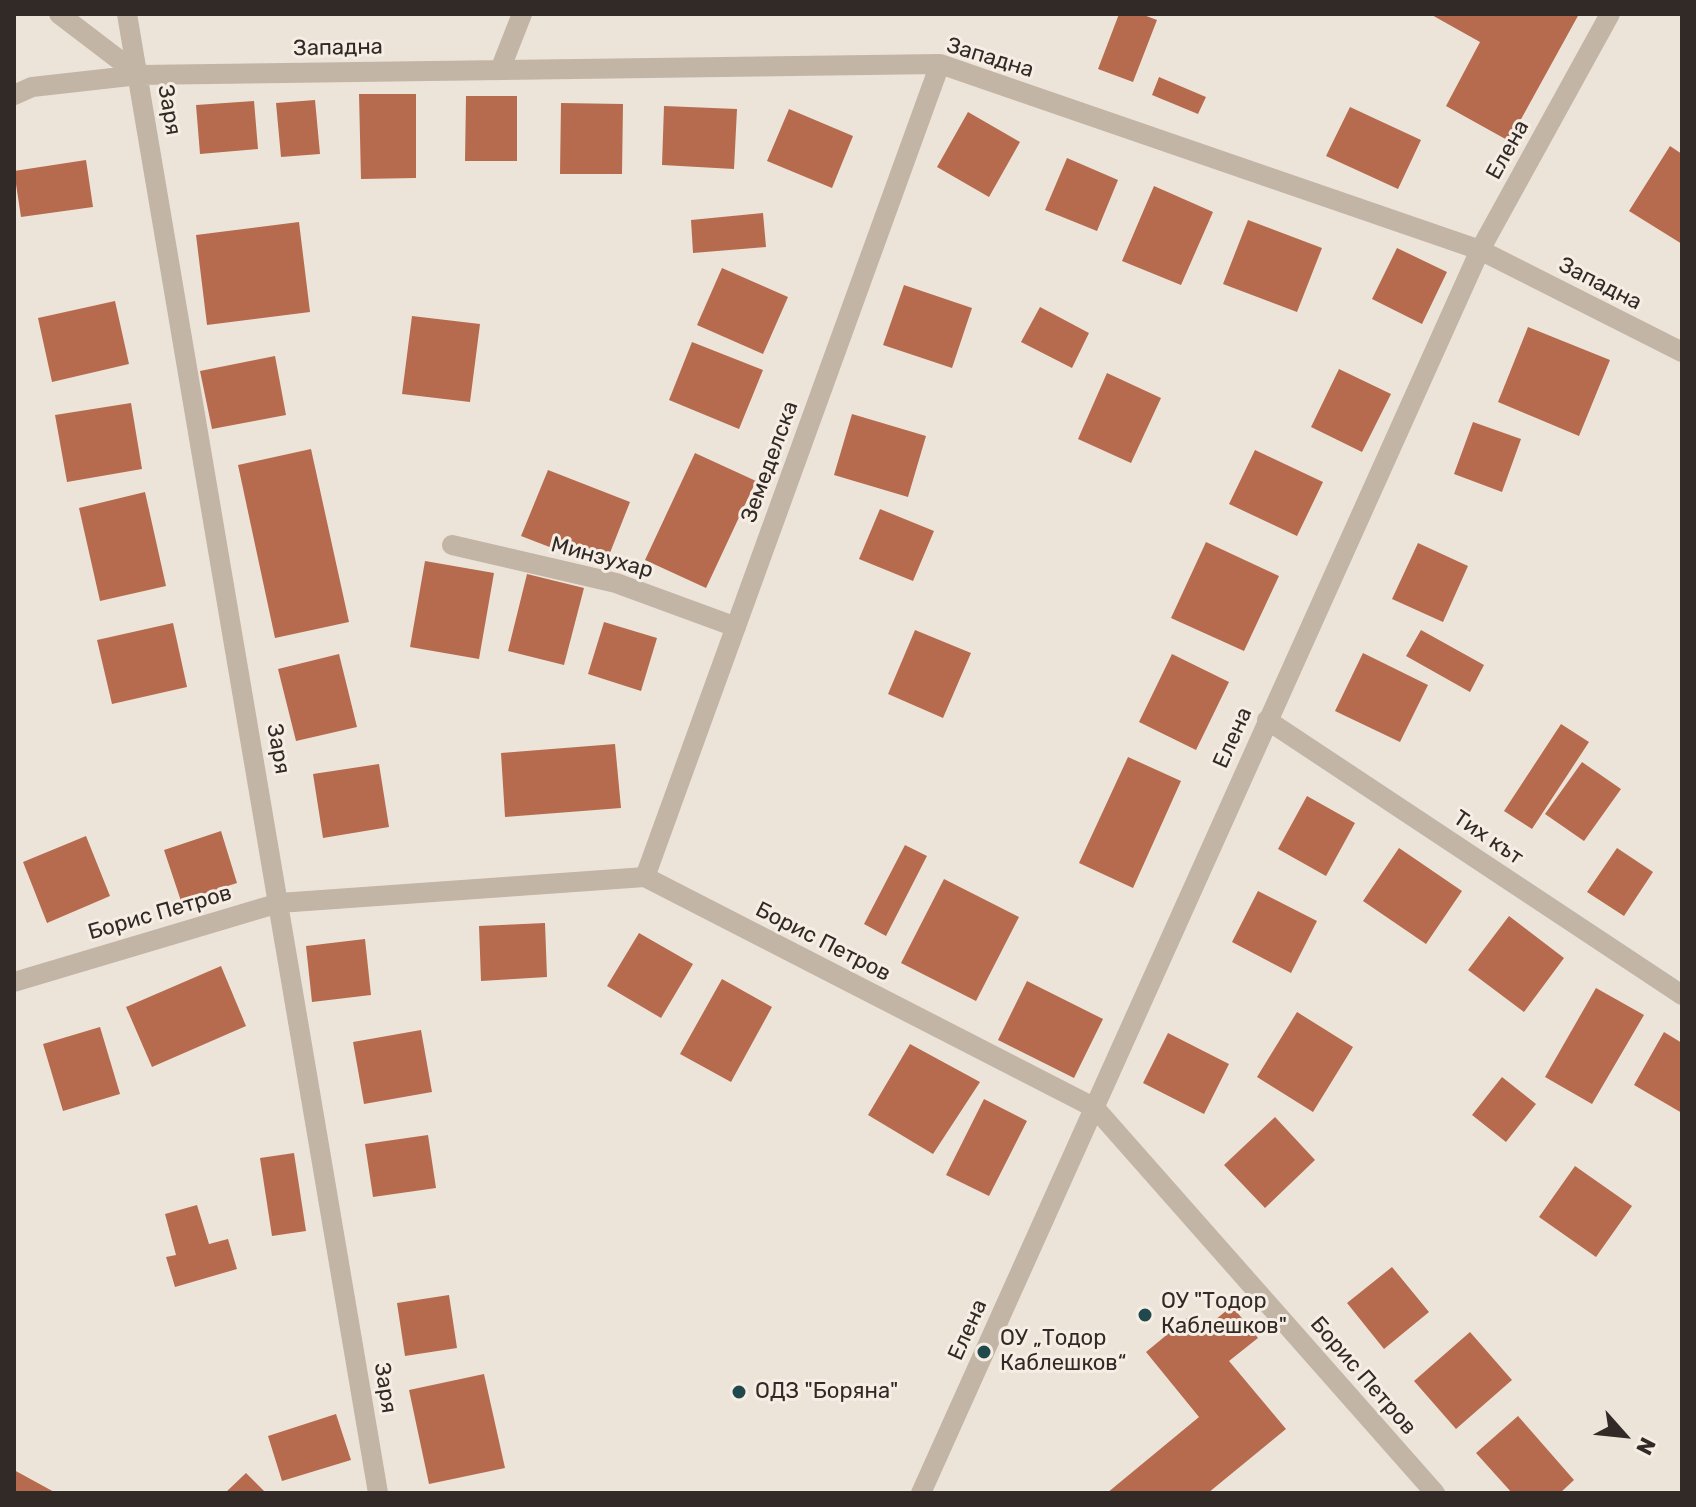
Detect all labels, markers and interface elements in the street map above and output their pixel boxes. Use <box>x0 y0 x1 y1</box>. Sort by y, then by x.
street label: Западна <box>943 32 1037 84</box>
street label: Западна <box>293 34 383 62</box>
street label: Заря <box>152 83 186 137</box>
street label: Елена <box>1481 116 1535 184</box>
street label: Западна <box>1554 252 1646 316</box>
street label: Земеделска <box>736 398 804 526</box>
street label: Минзухар <box>548 532 656 584</box>
street label: Елена <box>1208 703 1258 773</box>
street label: Заря <box>261 722 295 776</box>
street label: Тих кът <box>1448 805 1528 871</box>
street label: Борис Петров <box>85 880 235 946</box>
street label: Борис Петров <box>751 897 895 987</box>
place label: ОУ "Тодор Каблешков" <box>1161 1289 1287 1340</box>
street label: Елена <box>943 1295 993 1365</box>
marker: ОУ "Тодор Каблешков" <box>1136 1306 1154 1324</box>
street label: Борис Петров <box>1304 1311 1422 1441</box>
place label: ОУ „Тодор Каблешков“ <box>1000 1326 1126 1378</box>
marker: ОУ „Тодор Каблешков“ <box>975 1343 993 1361</box>
street label: Заря <box>368 1361 402 1415</box>
place label: ОДЗ "Боряна" <box>755 1379 898 1405</box>
marker: ОДЗ "Боряна" <box>730 1383 748 1401</box>
north arrow <box>1584 1395 1664 1475</box>
text: N <box>1630 1433 1661 1459</box>

